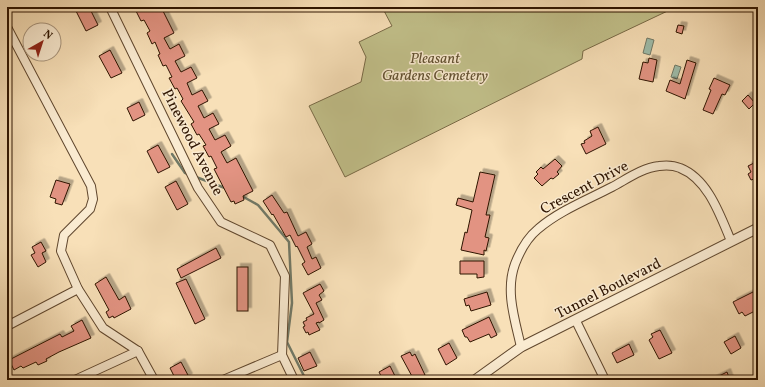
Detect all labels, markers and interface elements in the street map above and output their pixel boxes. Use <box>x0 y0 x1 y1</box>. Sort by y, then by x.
north arrow <box>22 22 62 62</box>
text: N <box>40 27 55 44</box>
park label: Pleasant Gardens Cemetery <box>382 49 488 87</box>
street label: Pinewood Avenue <box>156 86 228 200</box>
street label: Crescent Drive <box>537 156 633 220</box>
street label: Tunnel Boulevard <box>552 254 665 325</box>

